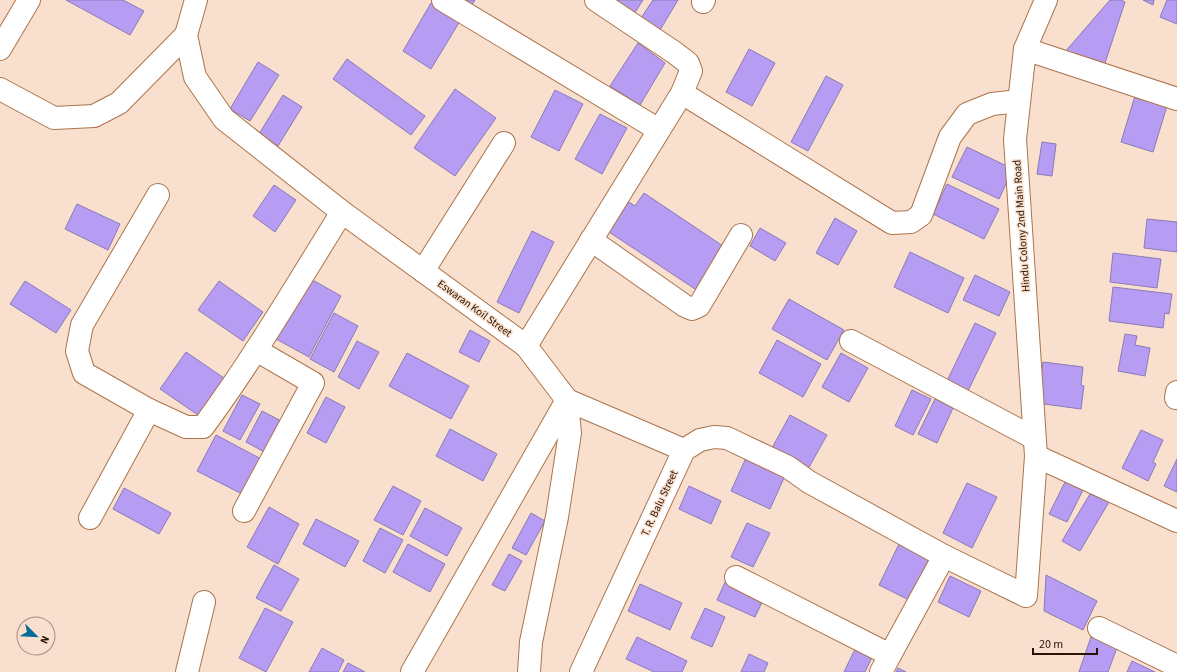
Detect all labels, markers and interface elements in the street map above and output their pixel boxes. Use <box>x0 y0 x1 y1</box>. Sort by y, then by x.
street label: Hindu Colony 2nd Main Road <box>1009 159 1034 293</box>
street label: Eswaran Koil Street <box>434 276 515 341</box>
street label: T. R. Balu Street <box>638 467 681 539</box>
north arrow <box>16 616 56 656</box>
scale bar <box>1033 630 1097 656</box>
text: N <box>36 633 53 646</box>
text: 20 m <box>1039 636 1063 653</box>

